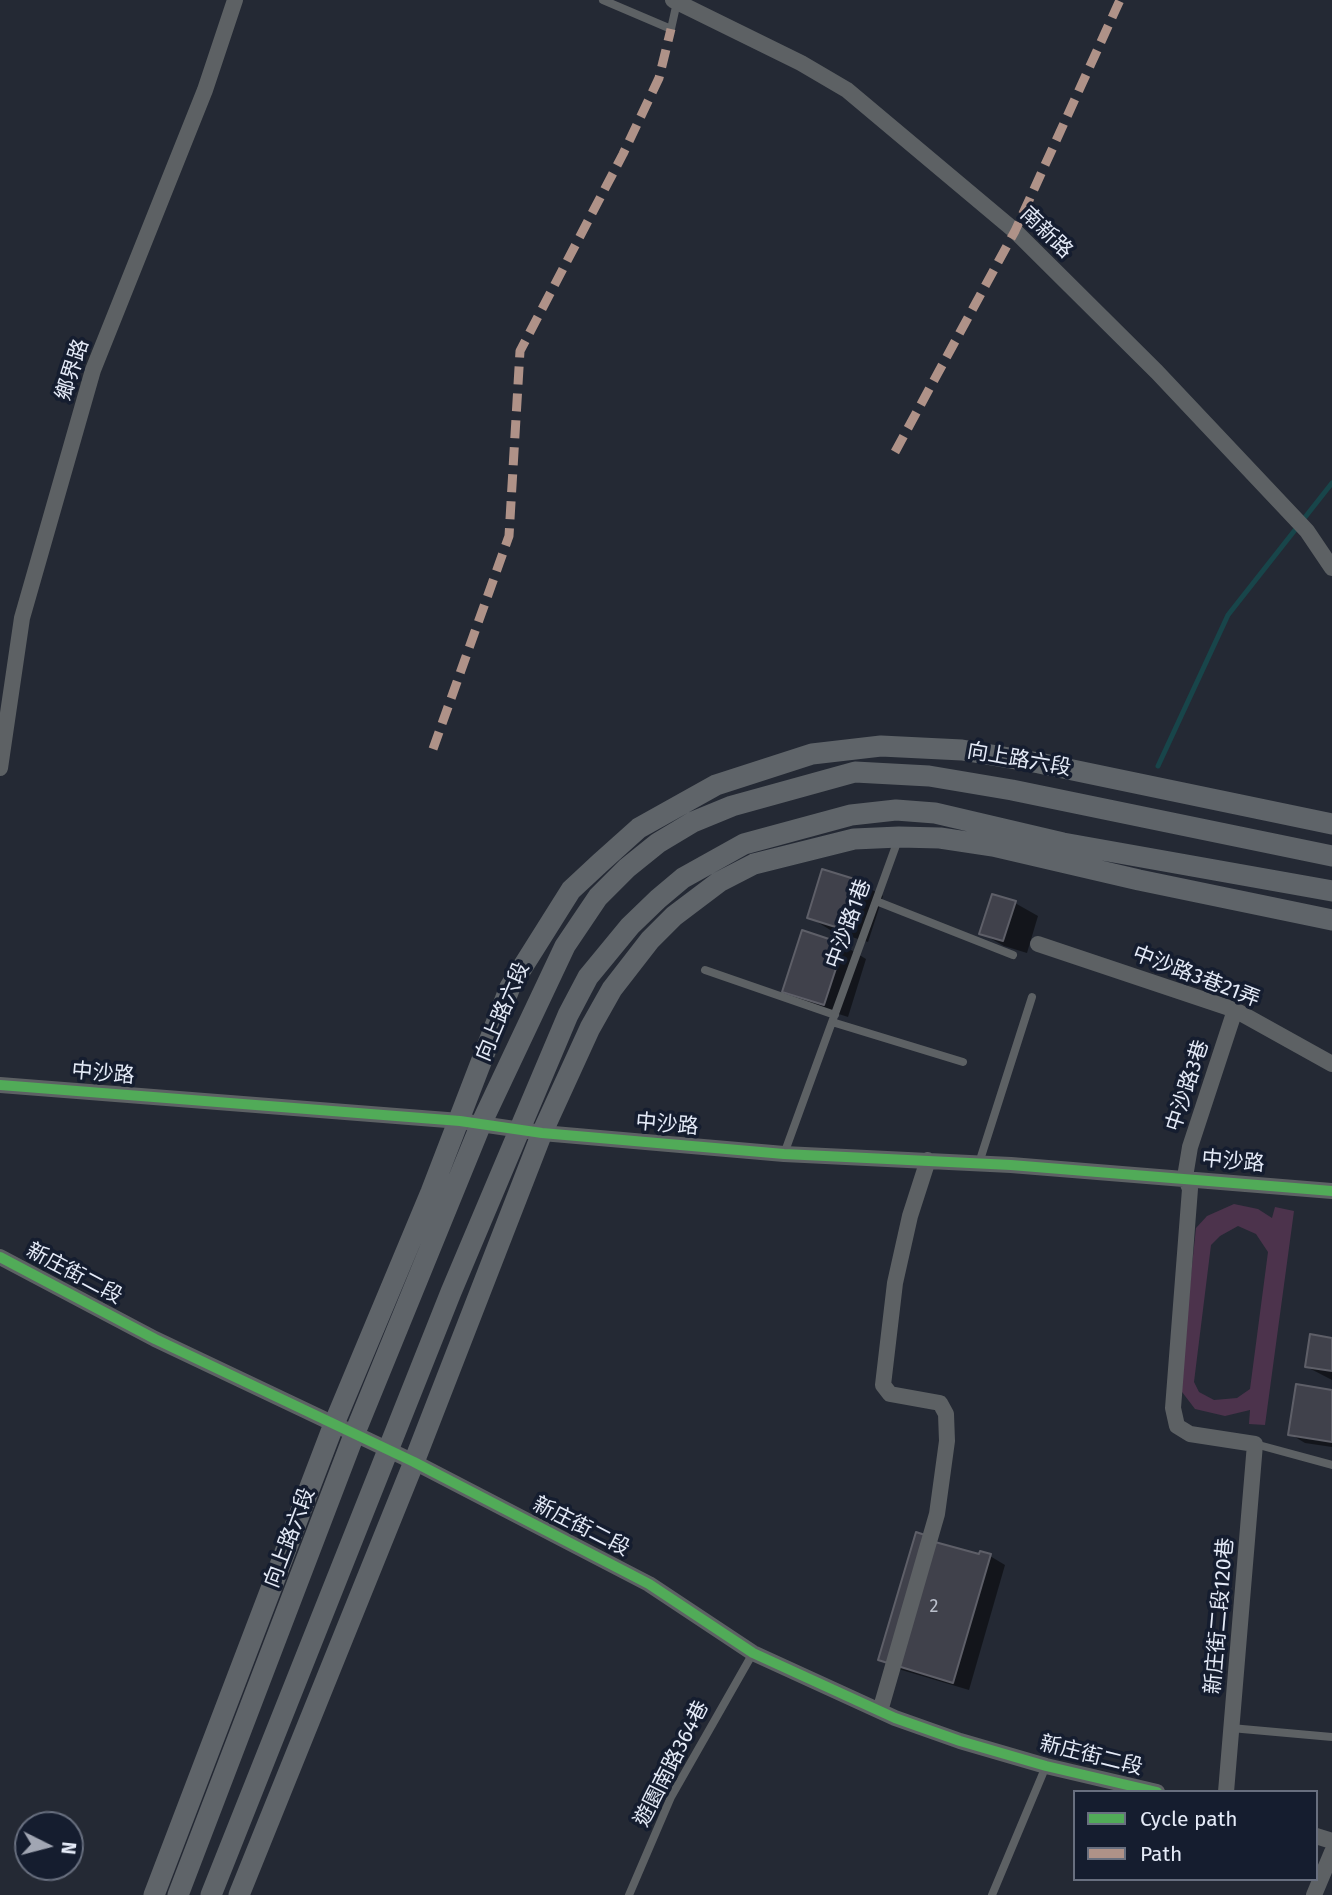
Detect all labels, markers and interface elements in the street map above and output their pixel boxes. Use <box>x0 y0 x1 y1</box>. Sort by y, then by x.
street label: 南新路 <box>1015 202 1077 264</box>
street label: 鄉界路 <box>51 336 95 404</box>
street label: 向上路六段 <box>965 738 1073 782</box>
street label: 中沙路1巷 <box>821 876 877 972</box>
street label: 中沙路3巷21弄 <box>1129 941 1263 1013</box>
street label: 向上路六段 <box>471 959 535 1065</box>
street label: 中沙路3巷 <box>1161 1037 1215 1135</box>
street label: 中沙路 <box>71 1059 135 1089</box>
street label: 中沙路 <box>635 1110 699 1140</box>
street label: 中沙路 <box>1201 1147 1265 1177</box>
street label: 新庄街二段 <box>22 1238 126 1310</box>
street label: 向上路六段 <box>259 1484 321 1592</box>
street label: 新庄街二段 <box>529 1492 633 1562</box>
street label: 新庄街二段120巷 <box>1201 1537 1239 1695</box>
house number: 2 <box>930 1596 938 1618</box>
street label: 遊園南路364巷 <box>629 1697 715 1831</box>
street label: 新庄街二段 <box>1037 1731 1145 1781</box>
legend <box>1073 1790 1318 1881</box>
text: Cycle path <box>1140 1806 1238 1832</box>
north arrow <box>14 1811 84 1881</box>
text: N <box>56 1841 80 1856</box>
text: Path <box>1140 1841 1182 1867</box>

